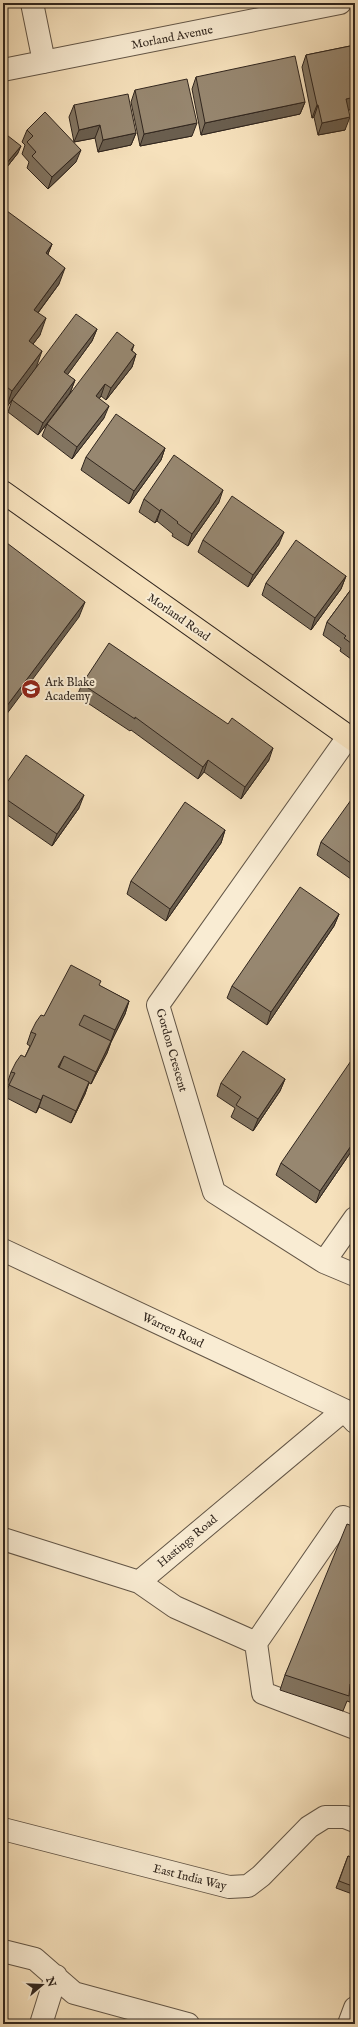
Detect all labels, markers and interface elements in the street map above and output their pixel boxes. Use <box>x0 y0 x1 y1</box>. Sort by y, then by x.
street label: Morland Avenue <box>130 22 215 53</box>
street label: Morland Road <box>145 590 213 645</box>
place label: Ark Blake Academy <box>44 675 95 704</box>
school or university icon: Ark Blake Academy <box>20 678 42 700</box>
street label: Gordon Crescent <box>152 1007 191 1094</box>
street label: Warren Road <box>140 1310 207 1352</box>
street label: Hastings Road <box>154 1511 221 1571</box>
street label: East India Way <box>152 1861 228 1894</box>
north arrow <box>22 1965 62 2005</box>
text: N <box>42 1974 59 1989</box>

